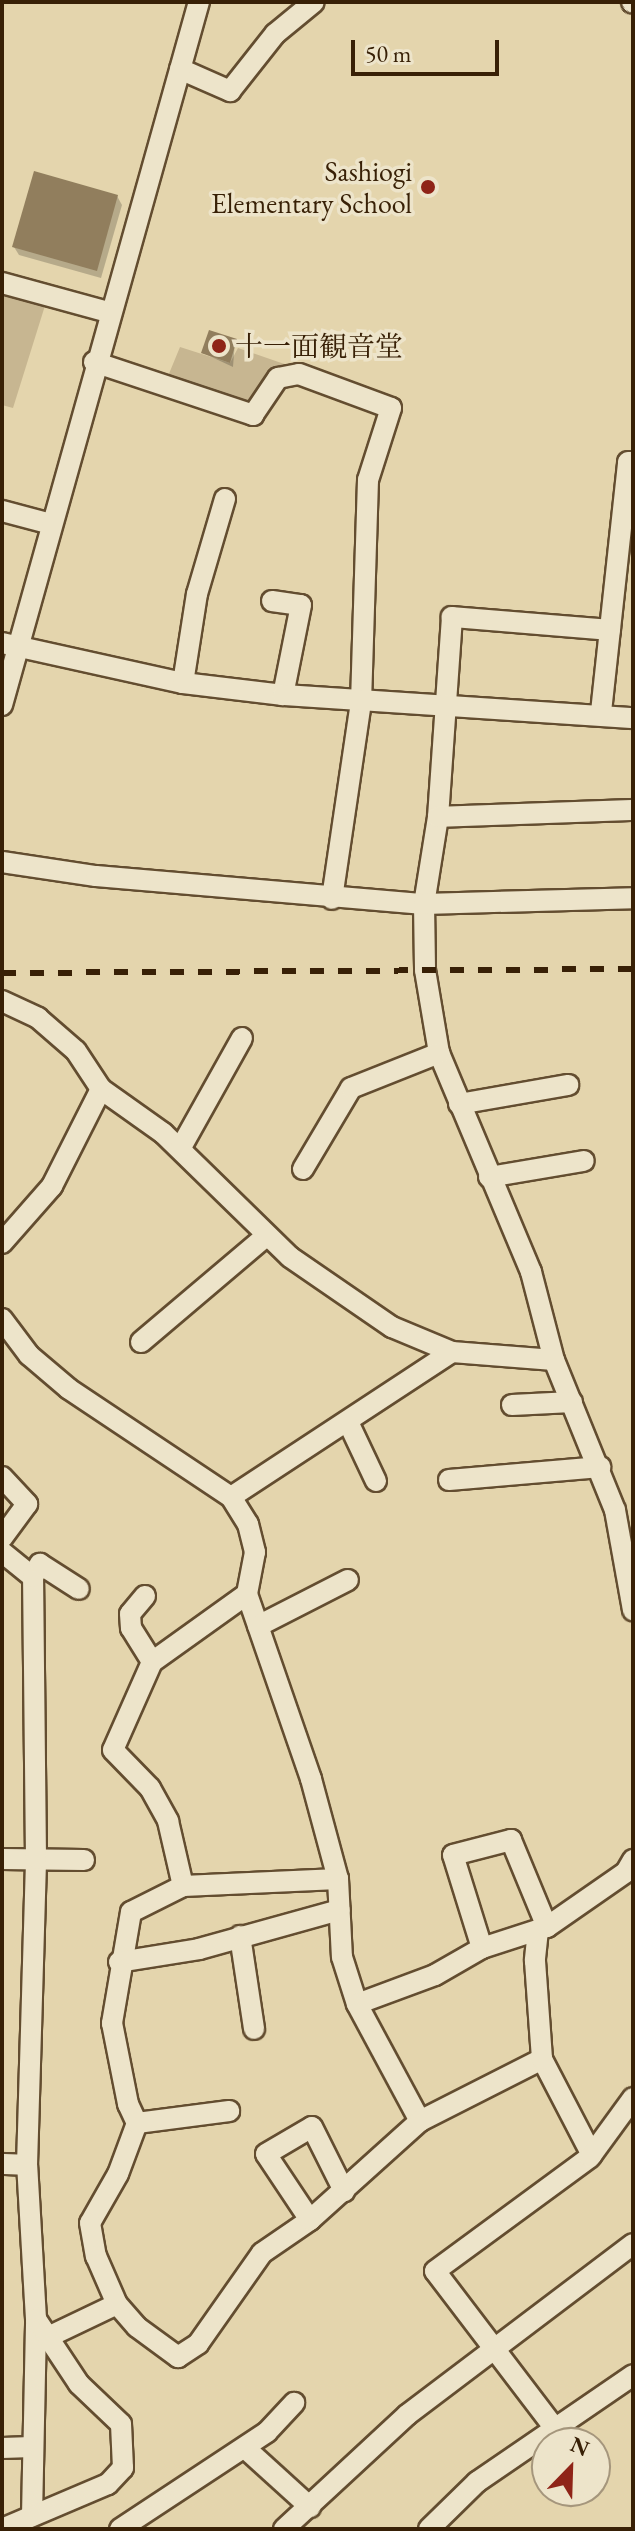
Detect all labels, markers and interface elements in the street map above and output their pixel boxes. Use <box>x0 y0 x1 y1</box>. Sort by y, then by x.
scale bar <box>355 24 503 74</box>
text: 50 m <box>365 38 412 69</box>
place label: Sashiogi Elementary School <box>211 154 412 220</box>
marker: Sashiogi Elementary School <box>419 178 437 196</box>
place label: 十一面観音堂 <box>235 329 403 363</box>
marker: 十一面観音堂 <box>210 337 228 355</box>
north arrow <box>531 2427 611 2507</box>
text: N <box>566 2429 594 2463</box>

